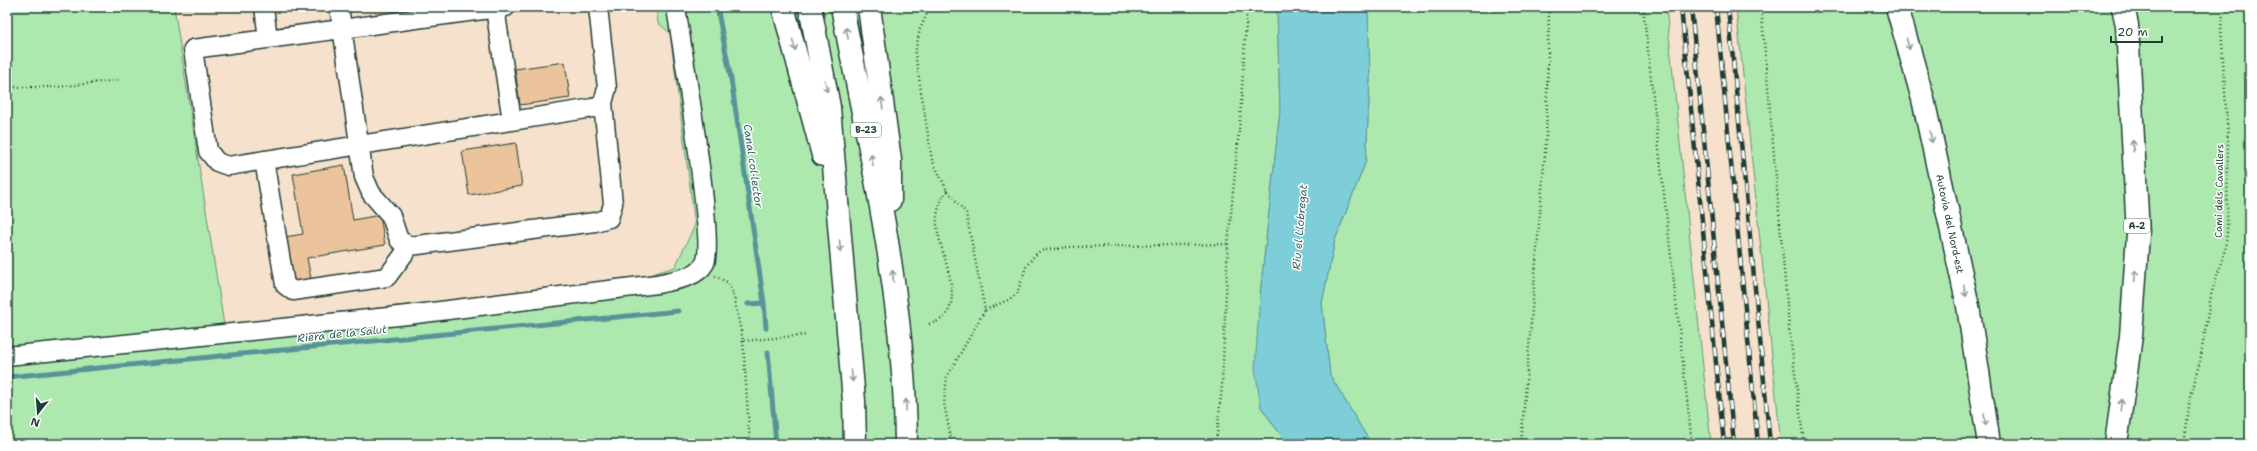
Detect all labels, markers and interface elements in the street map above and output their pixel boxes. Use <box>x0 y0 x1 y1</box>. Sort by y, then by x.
scale bar <box>2111 18 2162 44</box>
text: 20 m <box>2117 24 2148 40</box>
one-way arrow <box>843 27 851 40</box>
one-way arrow <box>790 38 798 51</box>
one-way arrow <box>1905 38 1912 51</box>
one-way arrow <box>822 80 830 93</box>
one-way arrow <box>878 97 886 110</box>
water label: Canal col·lector <box>740 123 766 210</box>
road number: B-23 <box>851 123 881 137</box>
one-way arrow <box>1928 130 1936 143</box>
one-way arrow <box>2130 140 2137 153</box>
street label: Camí dels Cavallers <box>2212 144 2226 238</box>
one-way arrow <box>868 154 876 167</box>
street label: Autovia del Nord-est <box>1933 173 1967 275</box>
water label: Riu el Llobregat <box>1289 183 1311 270</box>
road number: A-2 <box>2124 219 2150 233</box>
one-way arrow <box>837 239 844 252</box>
one-way arrow <box>889 270 896 283</box>
one-way arrow <box>2131 270 2139 283</box>
one-way arrow <box>1961 285 1969 298</box>
water label: Riera de la Salut <box>296 322 388 346</box>
one-way arrow <box>848 369 856 382</box>
north arrow <box>18 393 58 433</box>
one-way arrow <box>902 399 910 412</box>
one-way arrow <box>2117 399 2125 412</box>
one-way arrow <box>1981 413 1989 426</box>
text: N <box>29 414 42 431</box>

